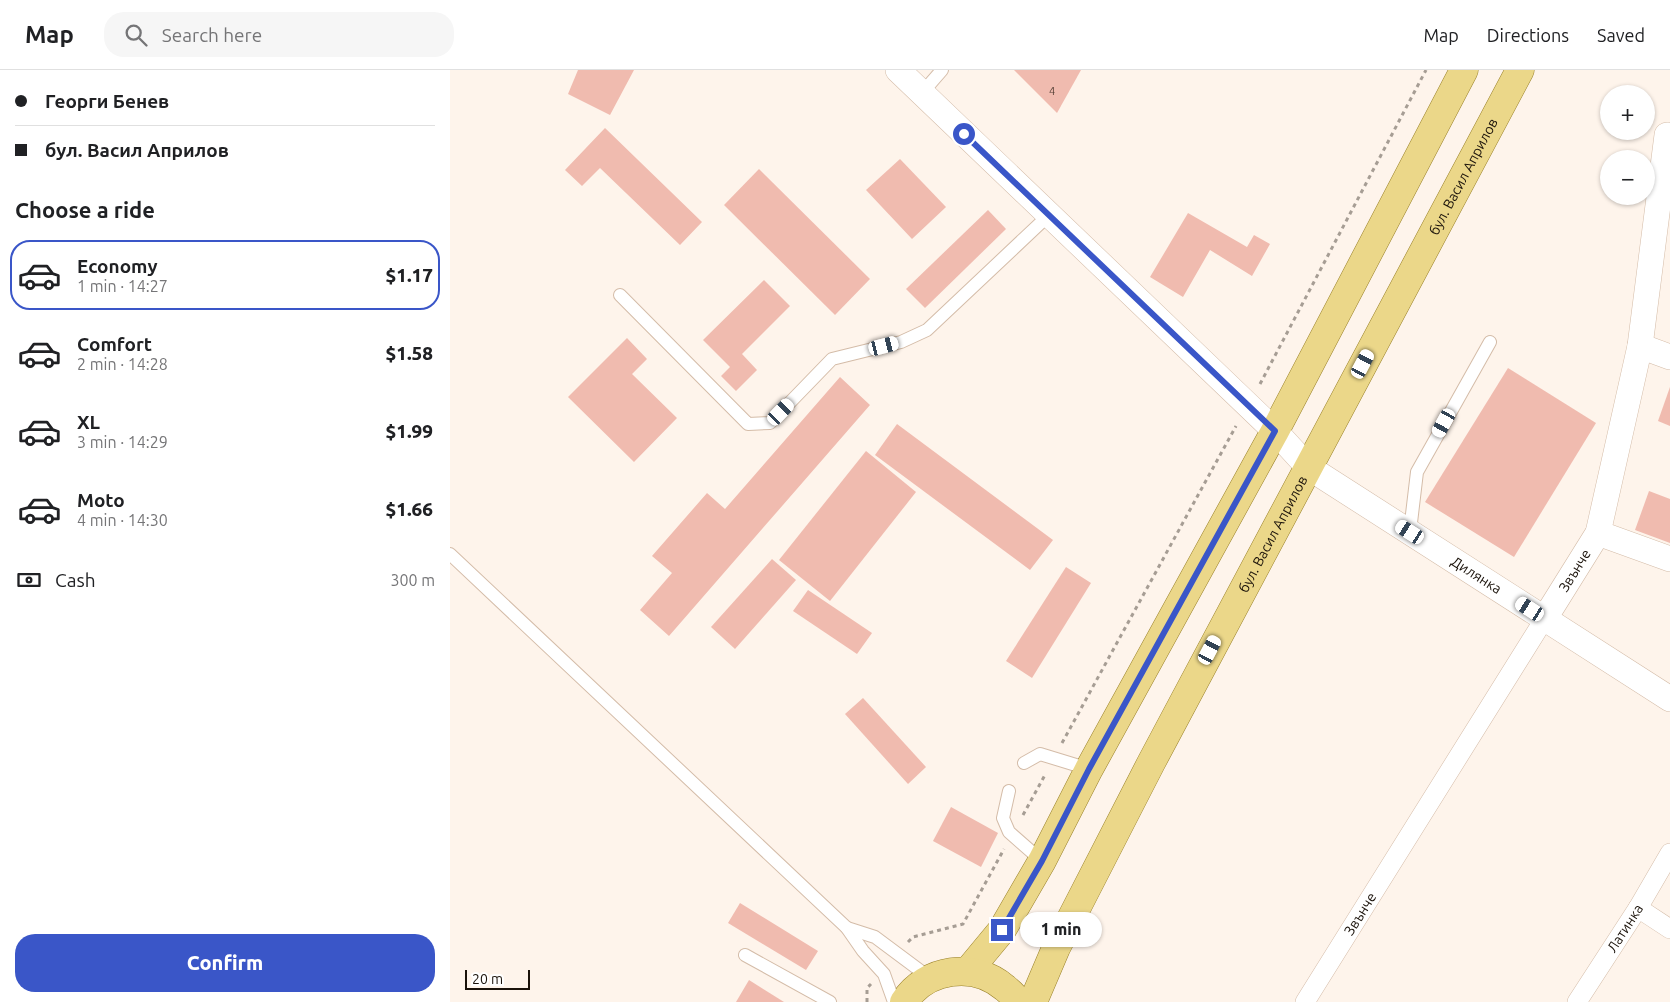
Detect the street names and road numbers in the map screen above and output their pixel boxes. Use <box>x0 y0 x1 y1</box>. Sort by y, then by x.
street label: бул. Васил Априлов <box>1426 116 1501 238</box>
street label: бул. Васил Априлов <box>1235 473 1310 595</box>
street label: Звънче <box>1555 546 1594 595</box>
street label: Дилянка <box>1448 553 1505 597</box>
street label: Звънче <box>1341 890 1379 938</box>
street label: Латинка <box>1603 901 1646 955</box>

